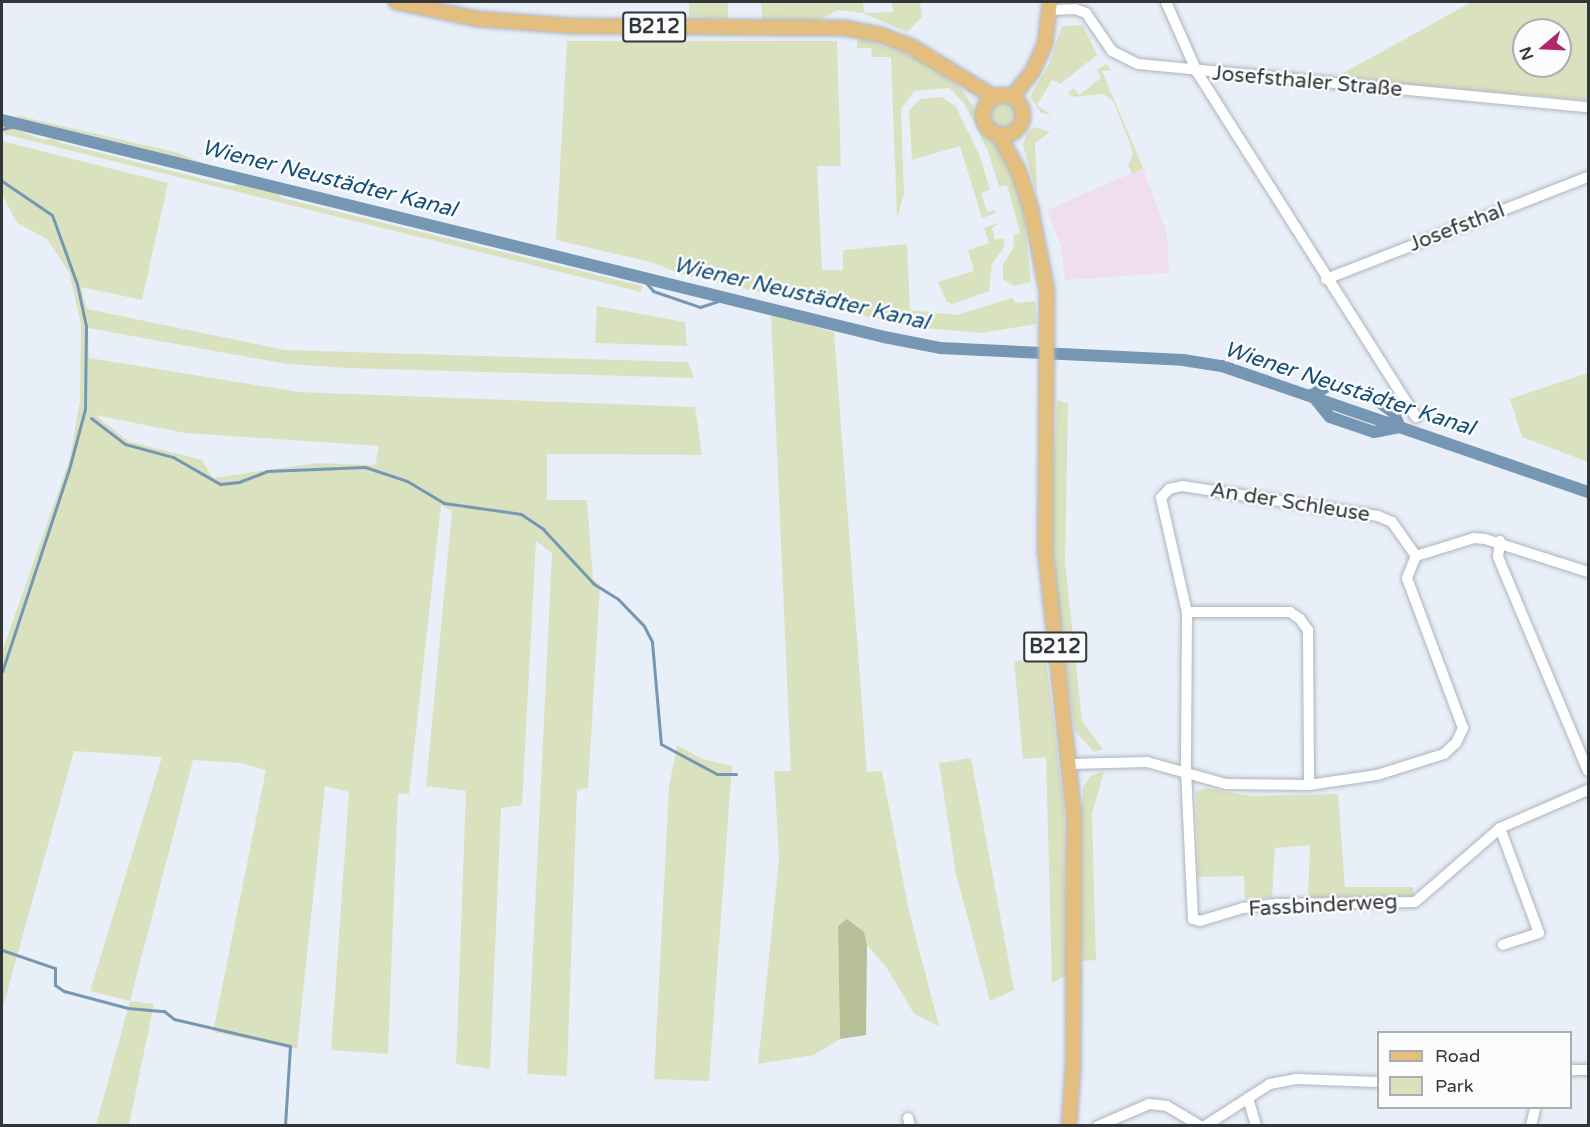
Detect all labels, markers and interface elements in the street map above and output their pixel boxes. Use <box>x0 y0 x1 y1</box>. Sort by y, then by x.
road number: B212 <box>621 10 687 44</box>
north arrow <box>1512 18 1572 78</box>
text: N <box>1515 44 1538 63</box>
street label: Josefsthaler Straße <box>1211 61 1403 103</box>
water label: Wiener Neustädter Kanal <box>199 135 459 223</box>
street label: Josefsthal <box>1406 198 1508 258</box>
water label: Wiener Neustädter Kanal <box>671 252 931 336</box>
water label: Wiener Neustädter Kanal <box>1221 336 1477 442</box>
street label: An der Schleuse <box>1208 478 1372 528</box>
road number: B212 <box>1022 630 1088 664</box>
street label: Fassbinderweg <box>1248 890 1398 922</box>
legend <box>1377 1031 1572 1109</box>
text: Road <box>1435 1045 1480 1067</box>
text: Park <box>1435 1075 1473 1097</box>

